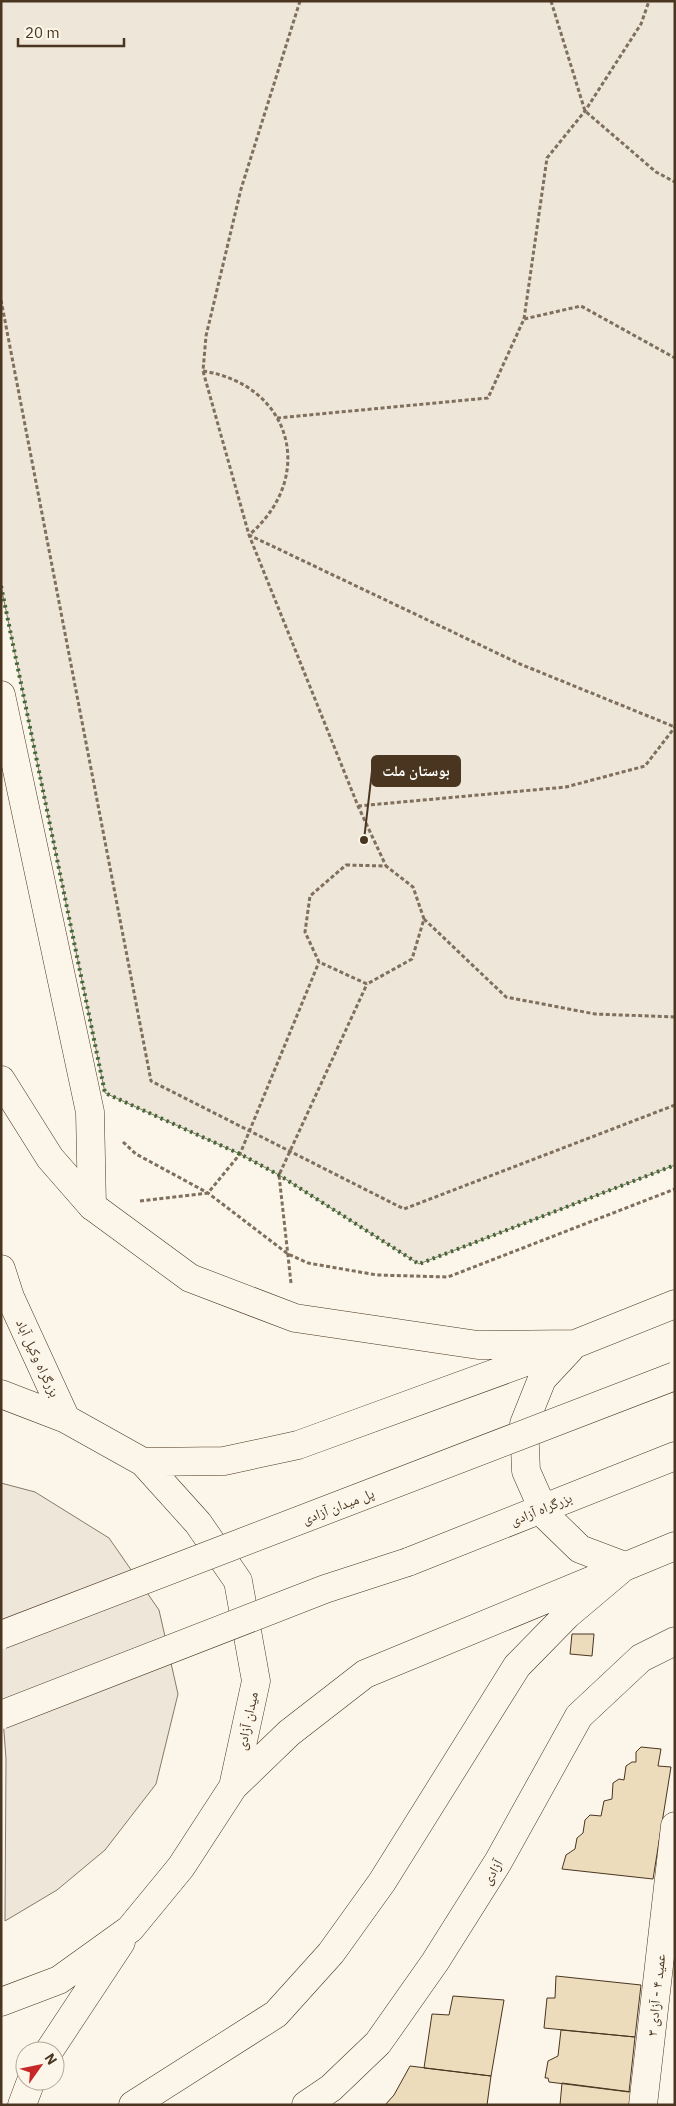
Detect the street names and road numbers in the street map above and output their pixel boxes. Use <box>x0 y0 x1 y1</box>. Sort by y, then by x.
street label: بزرگراه وکیل آباد <box>12 1316 64 1400</box>
street label: پل میدان آزادی <box>299 1484 377 1528</box>
street label: بزرگراه آزادی <box>507 1488 575 1530</box>
street label: میدان آزادی <box>232 1690 262 1752</box>
street label: آزادی <box>477 1856 507 1888</box>
street label: عمید ۴ - آزادی ۳ <box>643 1953 669 2037</box>

